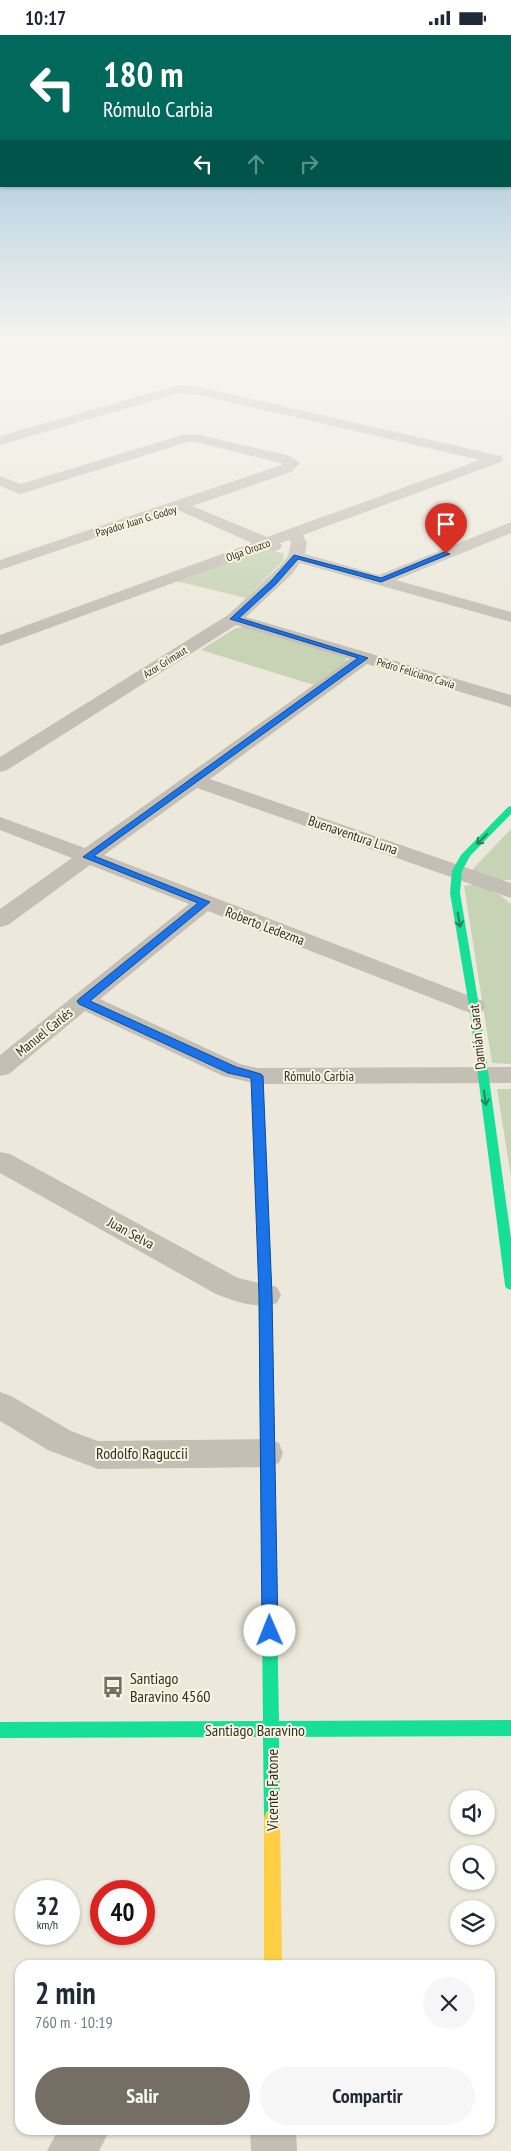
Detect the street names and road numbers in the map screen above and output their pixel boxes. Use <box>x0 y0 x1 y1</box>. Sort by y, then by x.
street label: Payador Juan G. Godoy <box>94 502 179 540</box>
street label: Olga Orozco <box>224 535 272 564</box>
street label: Azor Grimaut <box>140 643 190 681</box>
street label: Pedro Feliciano Cavia <box>375 654 457 692</box>
street label: Buenaventura Luna <box>306 811 400 859</box>
street label: Roberto Ledezma <box>223 903 307 949</box>
street label: Manuel Carlés <box>12 1003 76 1060</box>
street label: Damián Garat <box>465 1003 489 1071</box>
street label: Rómulo Carbia <box>284 1067 354 1085</box>
street label: Juan Selva <box>104 1212 157 1253</box>
street label: Rodolfo Raguccii <box>96 1443 188 1463</box>
street label: Santiago Baravino <box>205 1720 305 1740</box>
street label: Vicente Fatone <box>262 1749 282 1832</box>

